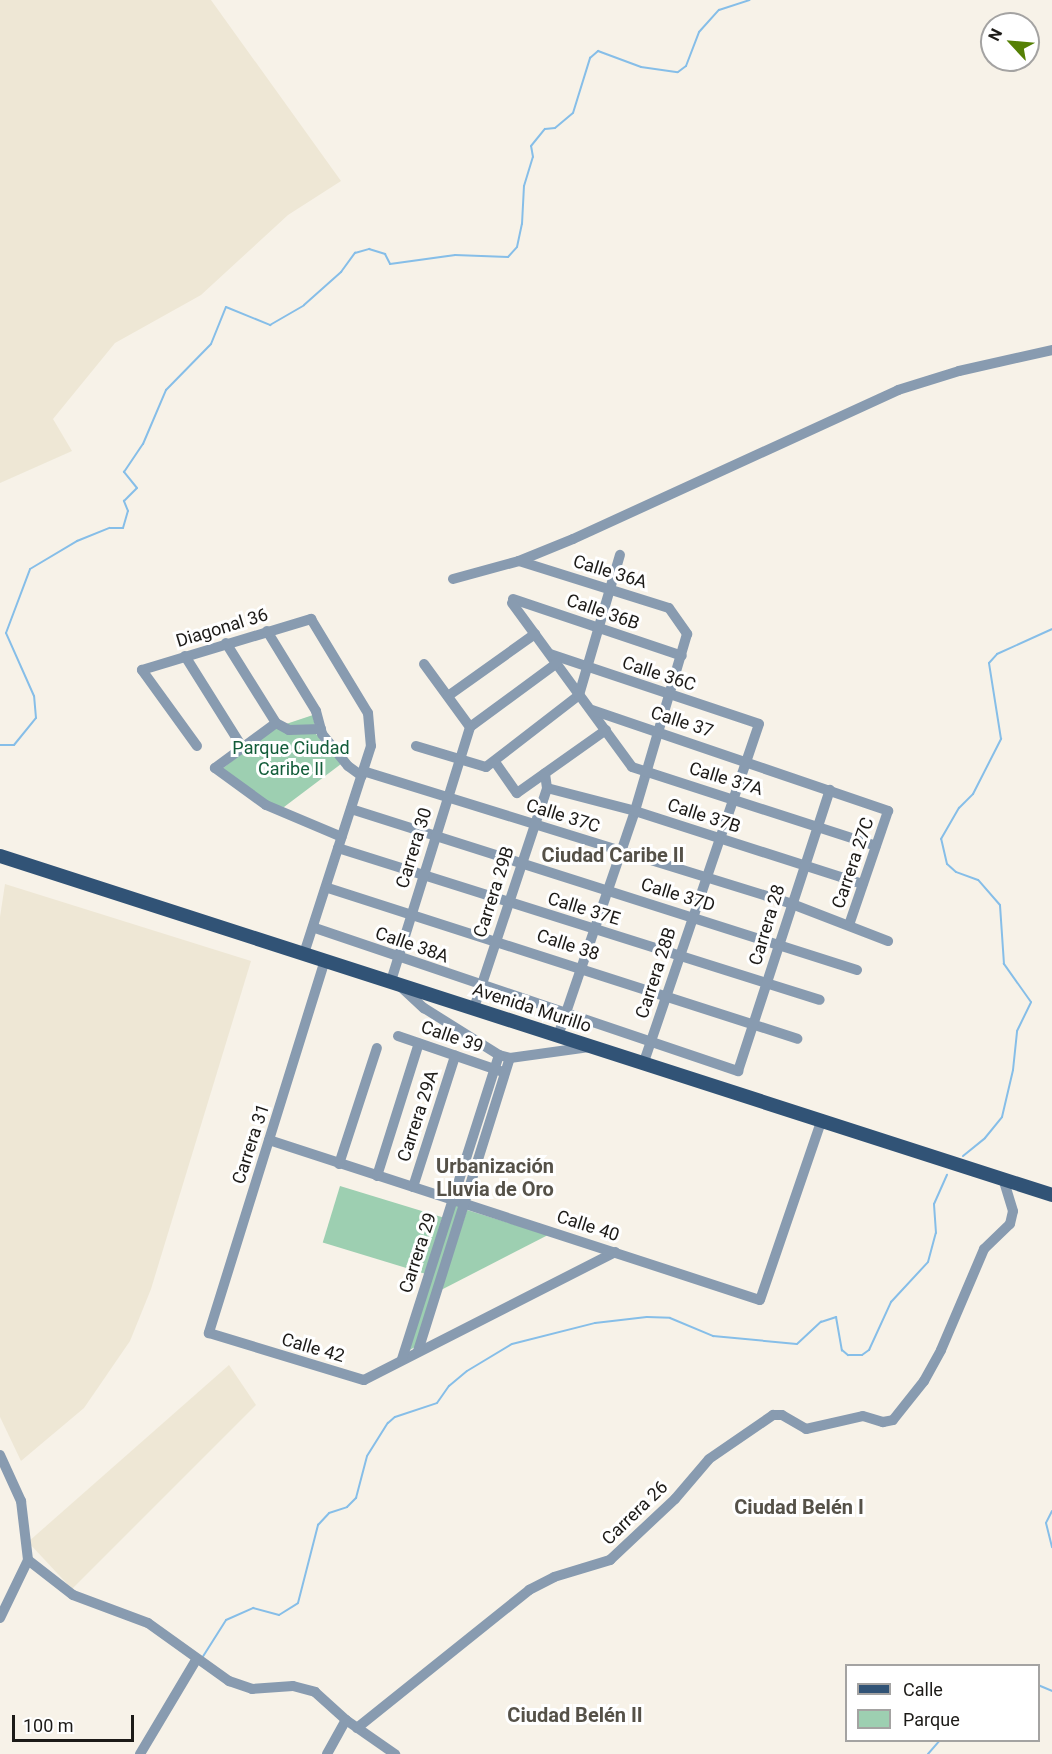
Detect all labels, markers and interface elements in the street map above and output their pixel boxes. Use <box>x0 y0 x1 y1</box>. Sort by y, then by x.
north arrow <box>980 12 1040 72</box>
text: N <box>984 26 1006 44</box>
street label: Calle 36A <box>570 551 650 593</box>
street label: Calle 36B <box>564 589 642 635</box>
street label: Diagonal 36 <box>173 604 271 652</box>
street label: Calle 36C <box>619 652 699 696</box>
street label: Calle 37 <box>648 702 716 742</box>
park label: Parque Ciudad Caribe II <box>232 738 350 780</box>
street label: Calle 37A <box>686 758 766 800</box>
street label: Calle 37B <box>665 794 743 838</box>
street label: Calle 37C <box>523 795 603 837</box>
street label: Carrera 30 <box>391 805 437 891</box>
street label: Carrera 27C <box>827 815 879 911</box>
district label: Ciudad Caribe II <box>542 843 684 867</box>
street label: Carrera 29B <box>469 844 519 940</box>
street label: Calle 37D <box>638 874 718 916</box>
street label: Carrera 28 <box>744 882 790 968</box>
street label: Calle 37E <box>545 888 623 930</box>
street label: Calle 38A <box>372 922 452 968</box>
street label: Calle 38 <box>534 925 602 965</box>
street label: Carrera 28B <box>631 925 681 1021</box>
street label: Avenida Murillo <box>470 979 594 1037</box>
street label: Calle 39 <box>418 1016 486 1058</box>
street label: Carrera 29A <box>393 1067 443 1165</box>
street label: Carrera 31 <box>228 1101 274 1187</box>
district label: Urbanización Lluvia de Oro <box>436 1154 554 1201</box>
street label: Calle 40 <box>554 1206 622 1246</box>
street label: Carrera 29 <box>395 1210 441 1296</box>
street label: Calle 42 <box>279 1329 347 1367</box>
street label: Carrera 26 <box>598 1476 672 1550</box>
district label: Ciudad Belén I <box>734 1495 864 1519</box>
legend <box>845 1664 1040 1742</box>
text: Calle <box>903 1679 943 1700</box>
scale bar <box>15 1703 136 1741</box>
district label: Ciudad Belén II <box>507 1703 643 1727</box>
text: Parque <box>903 1709 960 1730</box>
text: 100 m <box>23 1715 74 1736</box>

